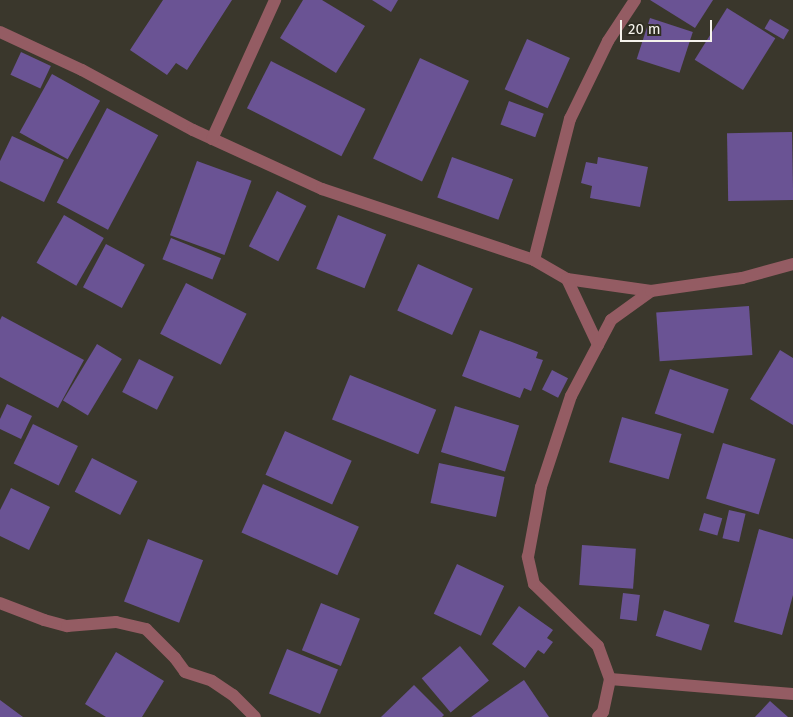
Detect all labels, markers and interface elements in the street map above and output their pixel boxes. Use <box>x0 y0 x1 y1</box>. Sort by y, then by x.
scale bar <box>623 10 716 42</box>
text: 20 m <box>628 20 661 38</box>

